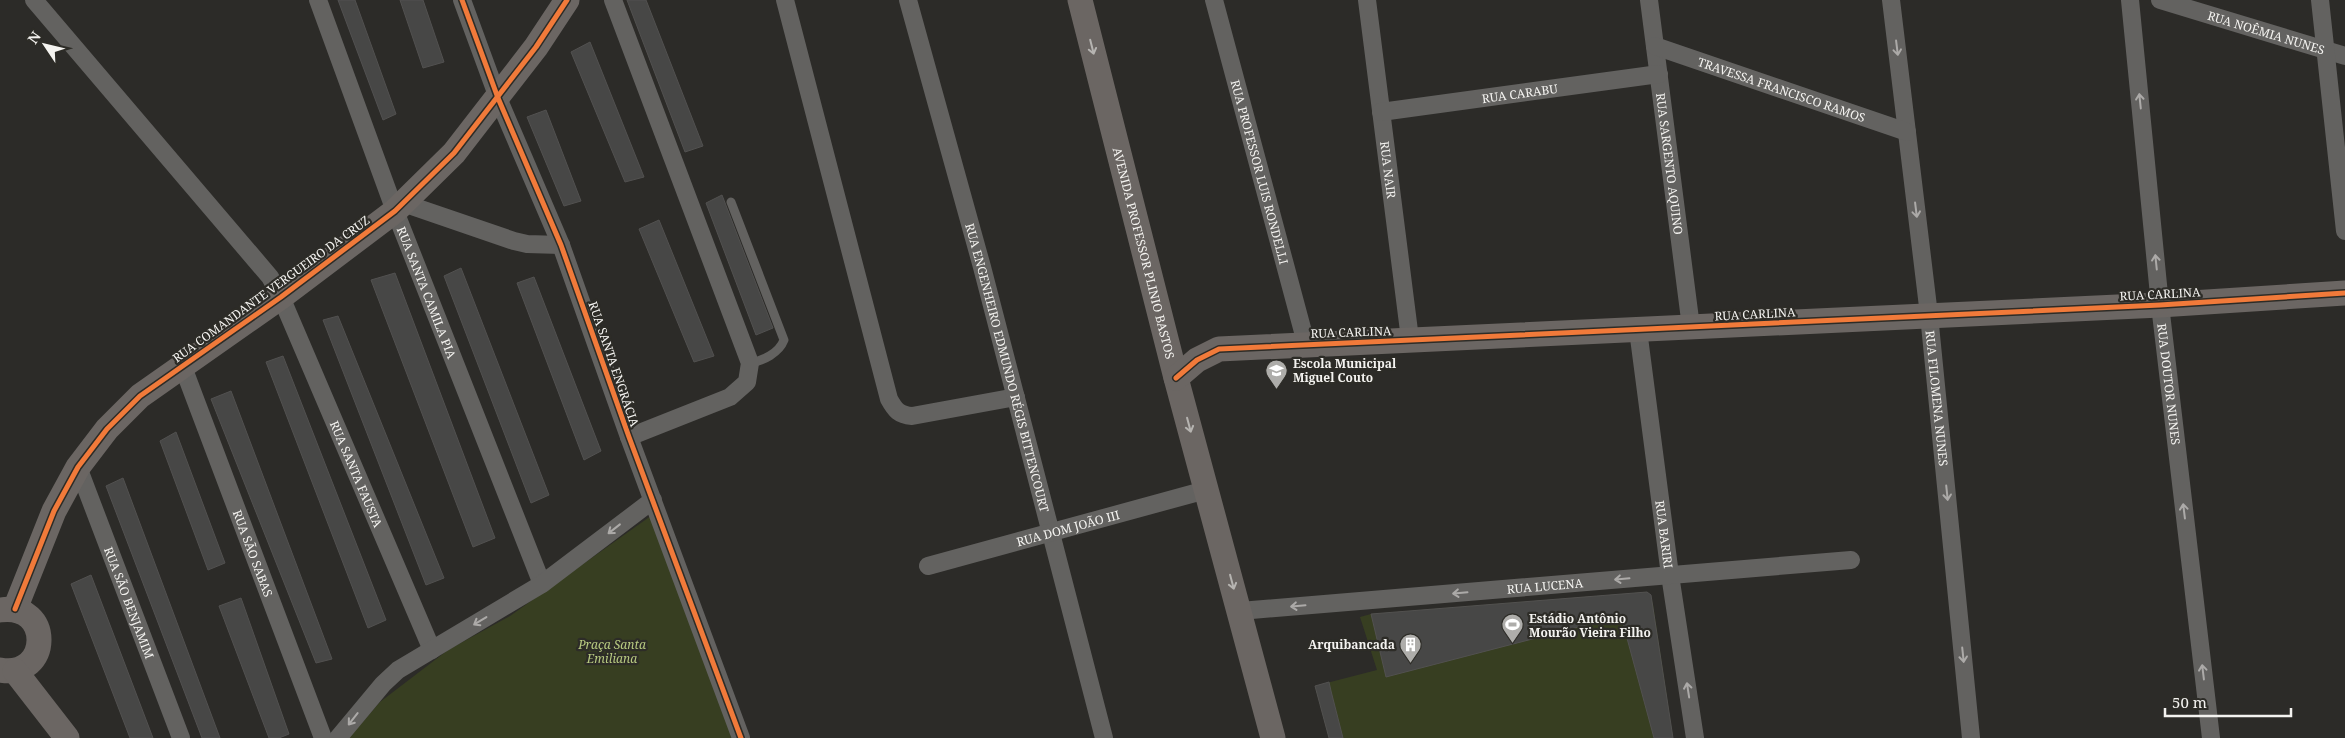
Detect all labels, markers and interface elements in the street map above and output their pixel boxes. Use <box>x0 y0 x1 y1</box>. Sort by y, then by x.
street label: RUA NOÊMIA NUNES <box>2206 6 2327 58</box>
north arrow <box>20 20 70 70</box>
text: N <box>23 27 45 47</box>
one-way arrow <box>1088 39 1097 55</box>
one-way arrow <box>1892 40 1902 56</box>
street label: TRAVESSA FRANCISCO RAMOS <box>1696 53 1868 126</box>
street label: RUA PROFESSOR LUIS RONDELLI <box>1227 78 1293 266</box>
street label: RUA CARABU <box>1481 79 1559 107</box>
street label: RUA SARGENTO AQUINO <box>1652 92 1688 236</box>
one-way arrow <box>2135 93 2145 109</box>
street label: RUA NAIR <box>1376 140 1401 199</box>
street label: AVENIDA PROFESSOR PLINIO BASTOS <box>1109 145 1179 361</box>
one-way arrow <box>1911 201 1921 217</box>
street label: RUA COMANDANTE VERGUEIRO DA CRUZ <box>169 212 373 366</box>
street label: RUA ENGENHEIRO EDMUNDO RÉGIS BITTENCOURT <box>962 221 1054 515</box>
street label: RUA SANTA CAMILA PIA <box>393 224 461 361</box>
one-way arrow <box>2151 255 2161 271</box>
street label: RUA CARLINA <box>2119 283 2201 305</box>
street label: RUA SANTA ENGRÁCIA <box>585 299 644 429</box>
street label: RUA CARLINA <box>1714 303 1796 325</box>
street label: RUA CARLINA <box>1310 322 1392 342</box>
street label: RUA DOUTOR NUNES <box>2154 322 2185 446</box>
street label: RUA FILOMENA NUNES <box>1922 330 1952 467</box>
place label: Escola Municipal Miguel Couto <box>1293 355 1397 386</box>
school or university icon: Escola Municipal Miguel Couto <box>1265 358 1289 389</box>
one-way arrow <box>1185 417 1194 433</box>
street label: RUA SANTA FAUSTA <box>326 418 387 530</box>
one-way arrow <box>1942 485 1952 501</box>
street label: RUA BARIRI <box>1652 499 1678 569</box>
one-way arrow <box>2179 503 2189 519</box>
street label: RUA DOM JOÃO III <box>1014 506 1121 550</box>
street label: RUA SÃO SABAS <box>229 507 277 599</box>
one-way arrow <box>608 524 621 535</box>
street label: RUA SÃO BENJAMIM <box>101 544 159 661</box>
one-way arrow <box>1228 574 1237 590</box>
street label: RUA LUCENA <box>1506 574 1584 597</box>
one-way arrow <box>1614 575 1630 584</box>
one-way arrow <box>1452 588 1468 598</box>
one-way arrow <box>1290 602 1306 611</box>
place label: Estádio Antônio Mourão Vieira Filho <box>1529 610 1651 641</box>
sports icon: Estádio Antônio Mourão Vieira Filho <box>1501 613 1525 644</box>
one-way arrow <box>474 617 488 627</box>
building icon: Arquibancada <box>1399 632 1423 663</box>
park label: Praça Santa Emiliana <box>577 636 646 667</box>
place label: Arquibancada <box>1308 636 1395 653</box>
one-way arrow <box>1958 647 1968 663</box>
one-way arrow <box>2198 665 2208 681</box>
one-way arrow <box>1683 682 1693 698</box>
scale bar <box>2165 686 2291 718</box>
text: 50 m <box>2172 692 2207 712</box>
one-way arrow <box>348 712 359 725</box>

